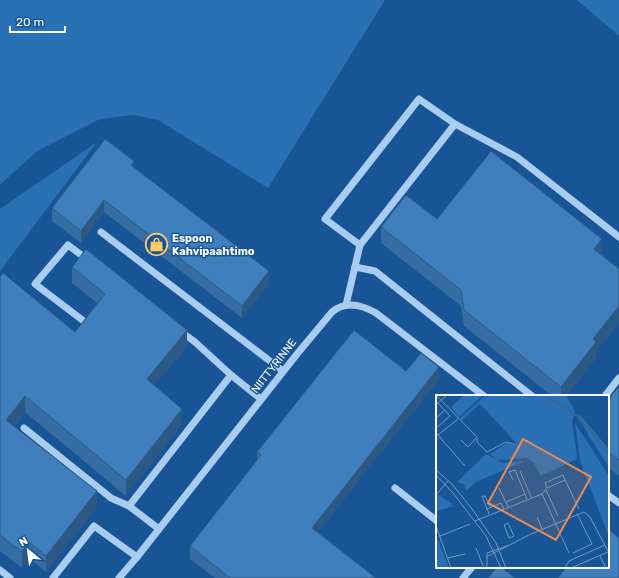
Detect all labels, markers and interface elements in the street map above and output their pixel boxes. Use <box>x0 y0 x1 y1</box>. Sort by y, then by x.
scale bar <box>10 8 65 34</box>
text: 20 m <box>16 15 44 29</box>
shop icon: Espoon Kahvipaahtimo <box>144 231 170 257</box>
place label: Espoon Kahvipaahtimo <box>172 232 255 258</box>
street label: NIITTYRINNE <box>249 336 300 396</box>
inset map <box>436 395 609 568</box>
north arrow <box>8 530 48 570</box>
text: N <box>17 534 30 549</box>

